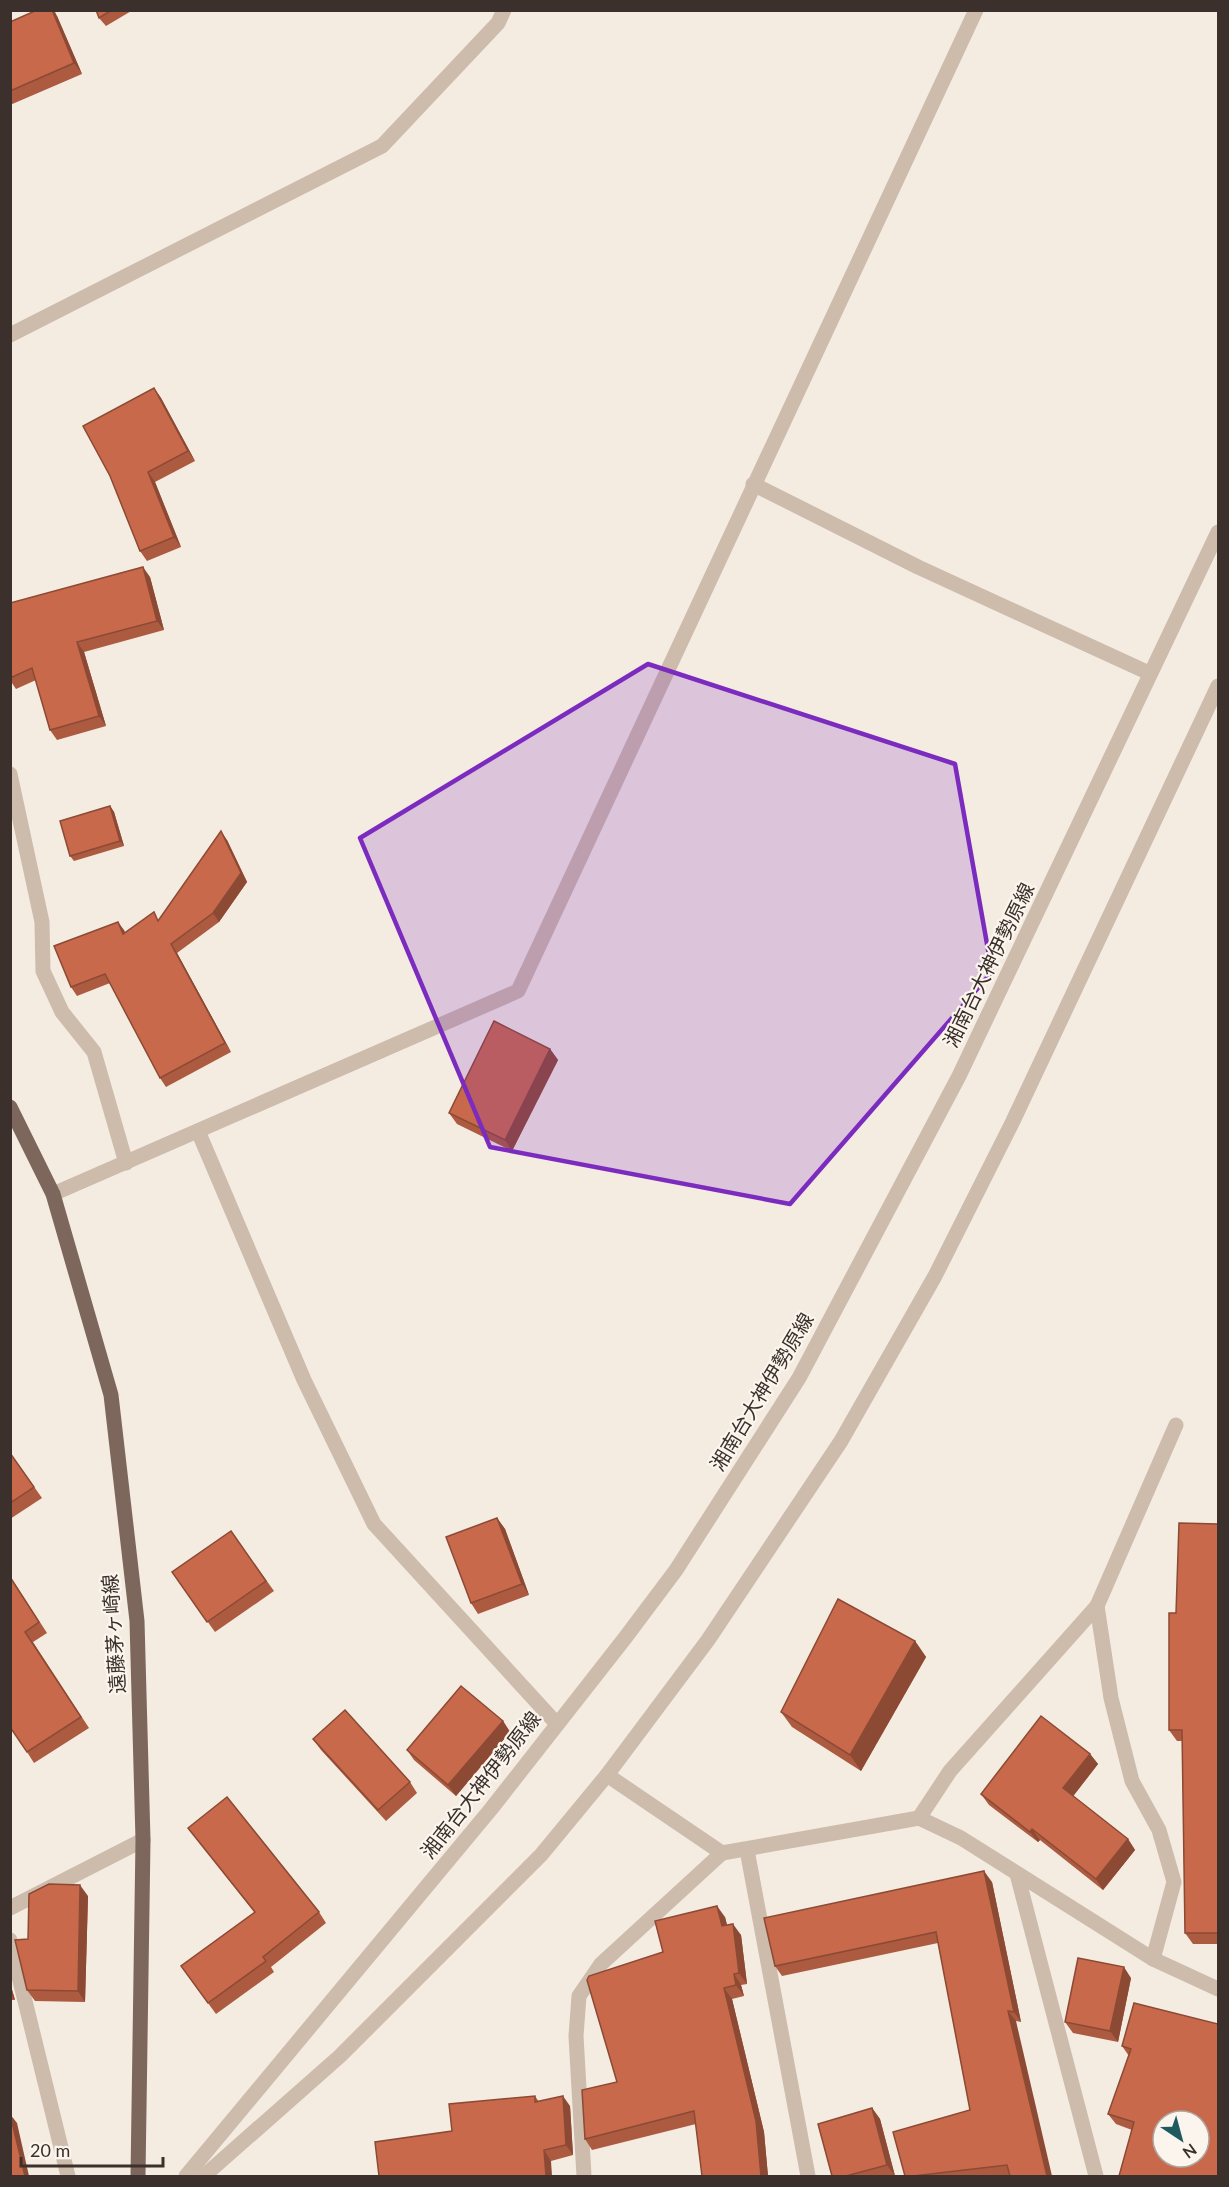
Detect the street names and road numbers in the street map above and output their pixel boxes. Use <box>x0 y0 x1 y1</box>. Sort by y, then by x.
street label: 湘南台大神伊勢原線 <box>938 878 1038 1051</box>
street label: 湘南台大神伊勢原線 <box>705 1308 818 1475</box>
street label: 遠藤茅ヶ崎線 <box>97 1573 129 1695</box>
street label: 湘南台大神伊勢原線 <box>415 1706 545 1863</box>

